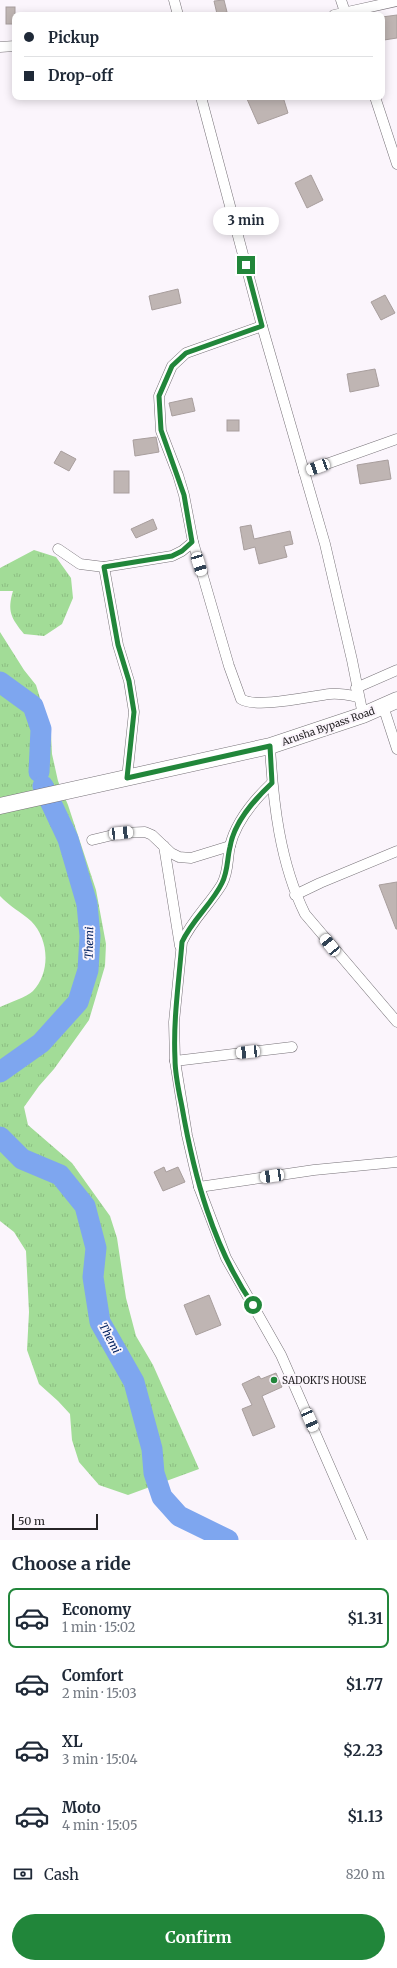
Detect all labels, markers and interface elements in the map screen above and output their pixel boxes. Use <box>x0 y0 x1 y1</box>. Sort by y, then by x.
text: Pickup <box>48 28 99 47</box>
text: Drop-off <box>48 66 113 85</box>
callout: 3 min <box>213 207 279 235</box>
text: 3 min <box>228 212 264 229</box>
route end <box>237 256 255 274</box>
car <box>305 457 331 477</box>
car <box>190 551 208 577</box>
street label: Arusha Bypass Road <box>279 704 376 749</box>
car <box>108 826 134 840</box>
water label: Themi <box>82 927 96 959</box>
car <box>318 932 342 958</box>
car <box>235 1045 261 1059</box>
car <box>259 1168 285 1184</box>
route start <box>244 1296 262 1314</box>
water label: Themi <box>96 1320 124 1356</box>
place label: SADOKI'S HOUSE <box>282 1374 367 1387</box>
marker: SADOKI'S HOUSE <box>269 1375 279 1385</box>
car <box>300 1407 320 1433</box>
scale bar <box>12 1512 98 1531</box>
text: 50 m <box>18 1514 45 1528</box>
text: Choose a ride <box>12 1552 131 1575</box>
icon: car <box>14 1600 50 1636</box>
text: Economy <box>62 1600 131 1619</box>
text: $1.31 <box>347 1609 383 1628</box>
text: 1 min · 15:02 <box>62 1619 135 1636</box>
icon: car <box>14 1666 50 1702</box>
text: Comfort <box>62 1666 123 1685</box>
text: $1.77 <box>346 1675 383 1694</box>
text: 2 min · 15:03 <box>62 1685 137 1702</box>
icon: car <box>14 1732 50 1768</box>
text: XL <box>62 1732 83 1751</box>
text: $2.23 <box>343 1741 383 1760</box>
text: 3 min · 15:04 <box>62 1751 138 1768</box>
icon: car <box>14 1798 50 1834</box>
text: Moto <box>62 1798 101 1817</box>
text: $1.13 <box>347 1807 383 1826</box>
text: 4 min · 15:05 <box>62 1817 138 1834</box>
icon: cash <box>12 1863 34 1885</box>
text: Cash <box>44 1865 79 1884</box>
text: 820 m <box>346 1866 385 1883</box>
button: Confirm <box>12 1914 385 1960</box>

